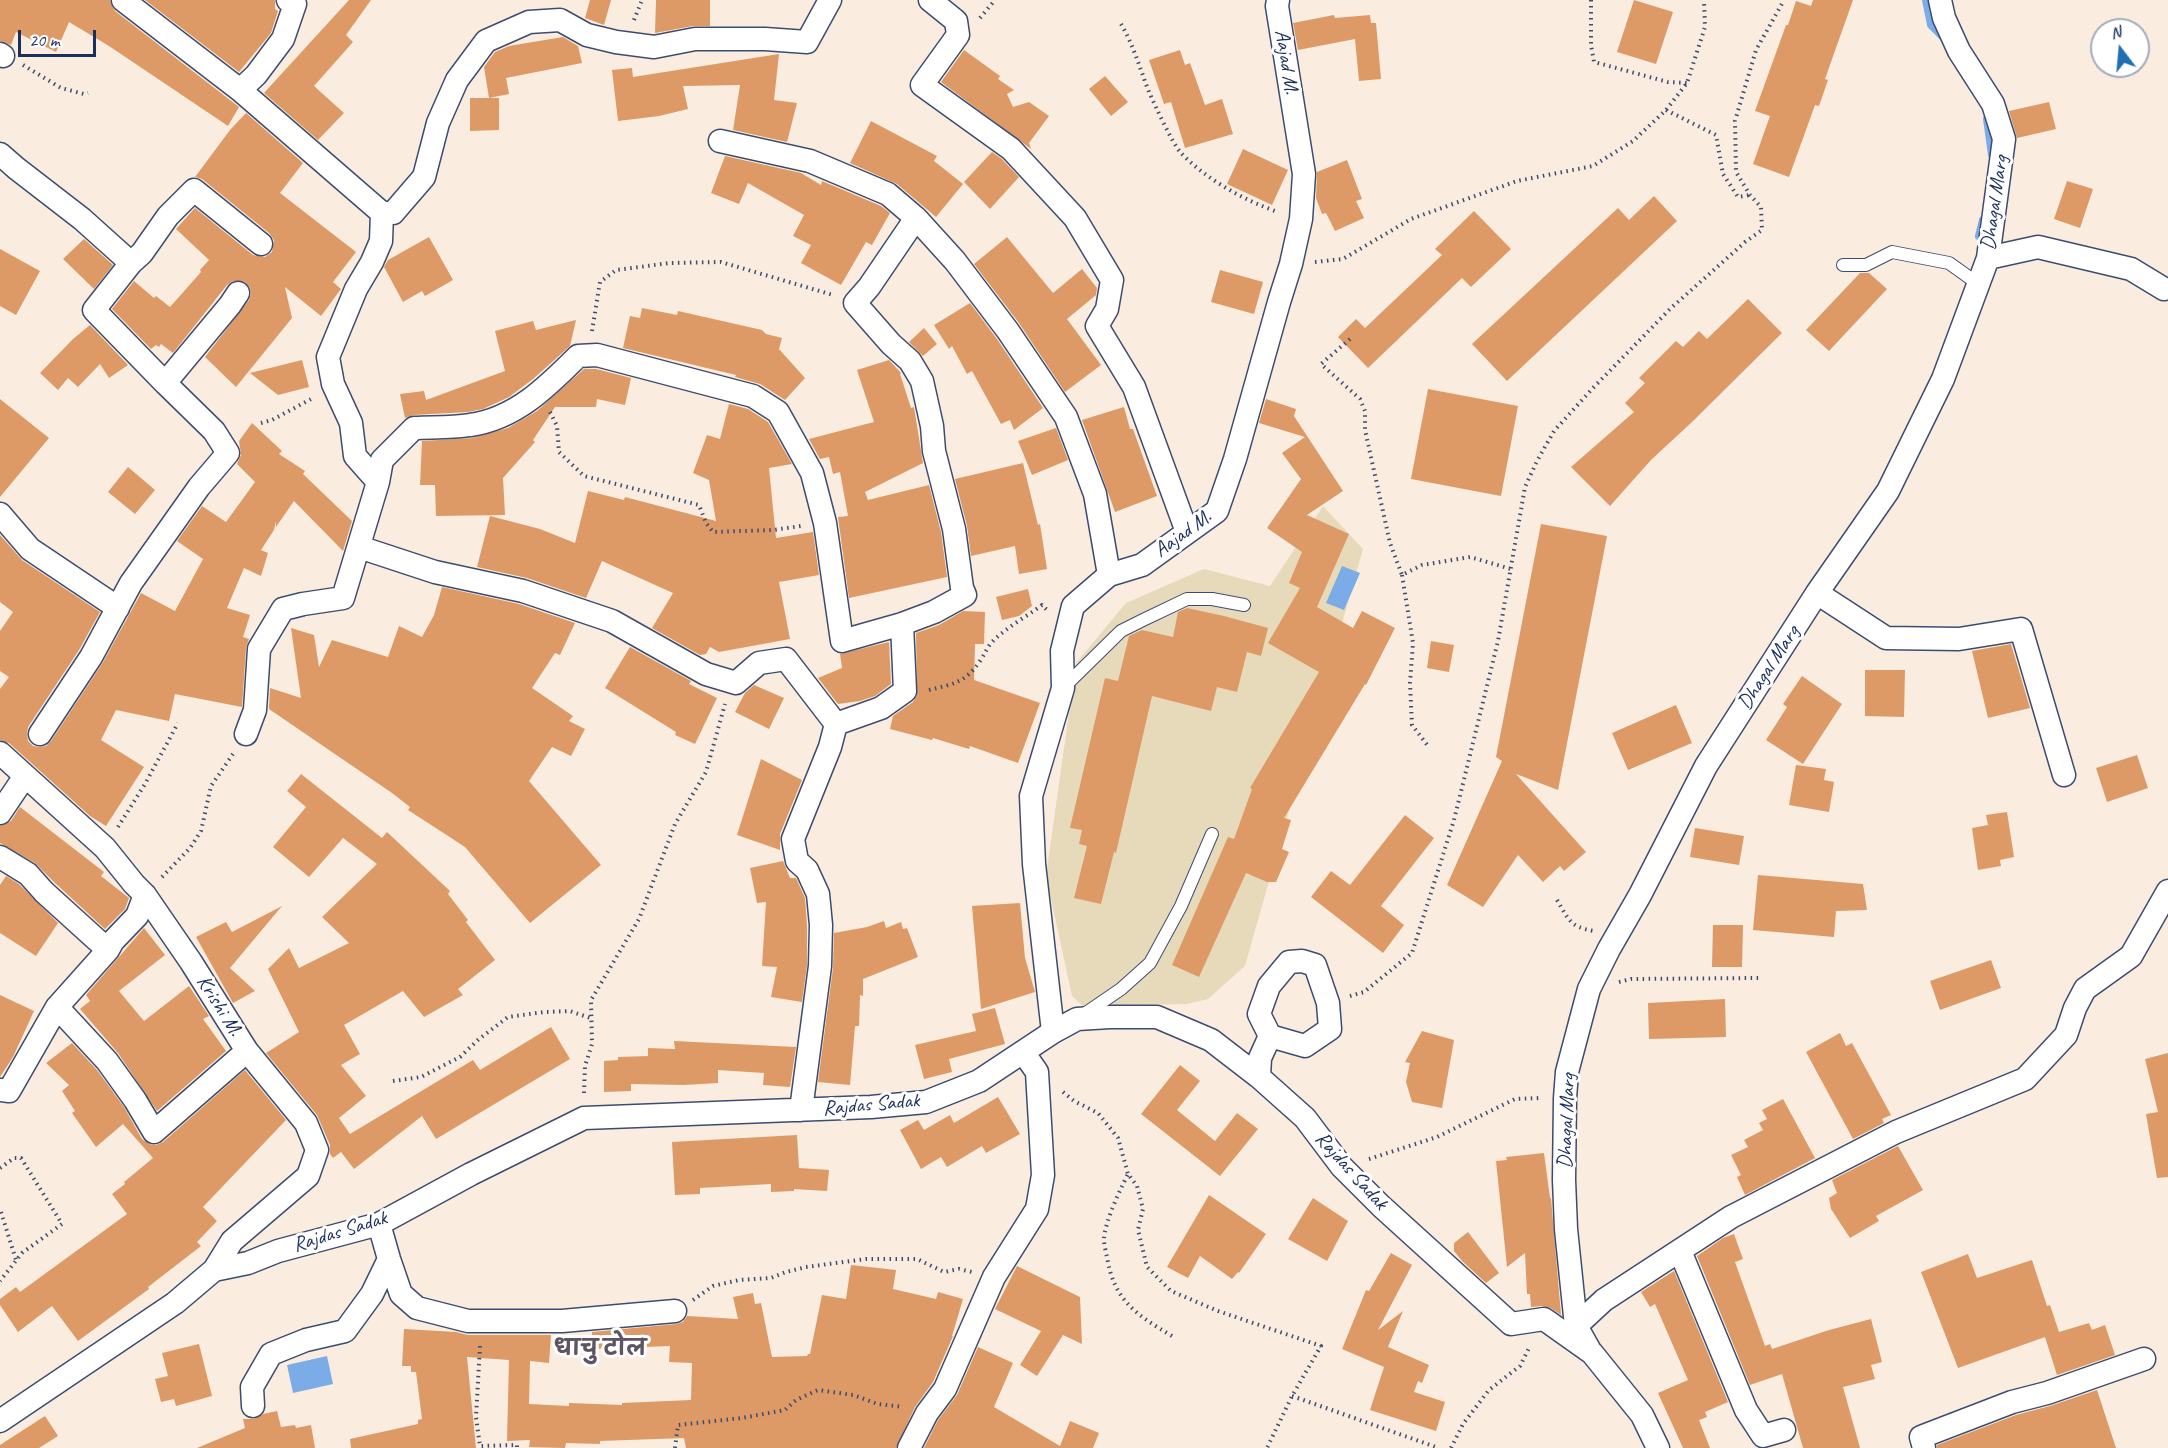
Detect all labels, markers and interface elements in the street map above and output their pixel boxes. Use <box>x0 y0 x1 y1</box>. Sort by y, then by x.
scale bar <box>21 18 99 56</box>
north arrow <box>2090 18 2150 78</box>
text: N <box>2108 22 2123 44</box>
street label: Aajad M. <box>1268 28 1304 96</box>
text: 20 m <box>29 29 60 51</box>
street label: Dhagal Marg <box>1976 154 2014 252</box>
street label: Aajad M. <box>1149 505 1217 563</box>
street label: Dhagal Marg <box>1733 621 1805 715</box>
street label: Krishi M. <box>191 971 247 1041</box>
street label: Dhagal Marg <box>1553 1073 1581 1169</box>
street label: Rajdas Sadak <box>822 1088 920 1122</box>
street label: Rajdas Sadak <box>1309 1127 1393 1215</box>
street label: Rajdas Sadak <box>290 1206 390 1258</box>
district label: धाचु टोल <box>554 1336 646 1362</box>

